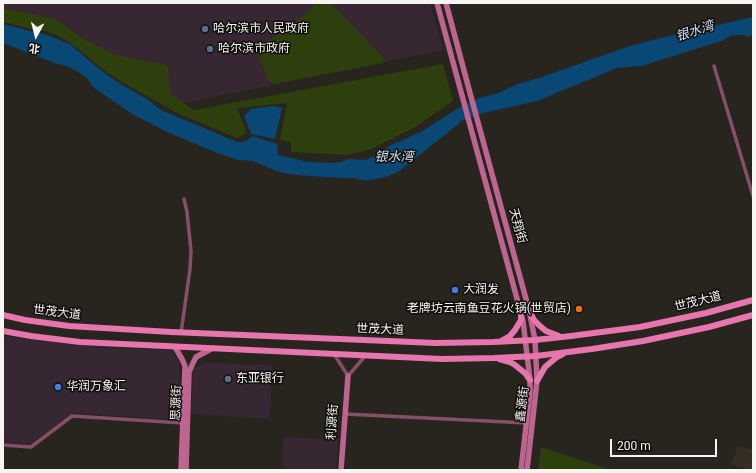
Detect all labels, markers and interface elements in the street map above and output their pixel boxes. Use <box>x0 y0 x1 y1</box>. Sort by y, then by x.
north arrow <box>16 16 56 56</box>
water label: 银水湾 <box>674 19 716 45</box>
place label: 哈尔滨市人民政府 <box>213 22 309 36</box>
marker: 哈尔滨市人民政府 <box>200 24 210 34</box>
text: 北 <box>28 41 41 56</box>
place label: 哈尔滨市政府 <box>218 42 290 56</box>
marker: 哈尔滨市政府 <box>205 44 215 54</box>
water label: 银水湾 <box>375 150 413 166</box>
street label: 天翔街 <box>505 207 529 245</box>
place label: 大润发 <box>463 283 499 297</box>
marker: 大润发 <box>450 285 460 295</box>
street label: 世茂大道 <box>673 289 723 315</box>
place label: 老牌坊云南鱼豆花火锅(世贸店) <box>407 302 571 316</box>
street label: 世茂大道 <box>32 303 82 323</box>
marker: 老牌坊云南鱼豆花火锅(世贸店) <box>574 304 584 314</box>
street label: 世茂大道 <box>356 322 404 338</box>
place label: 东亚银行 <box>236 372 284 386</box>
marker: 东亚银行 <box>223 374 233 384</box>
place label: 华润万象汇 <box>66 380 126 394</box>
marker: 华润万象汇 <box>53 382 63 392</box>
street label: 思源街 <box>169 385 185 421</box>
street label: 鑫源街 <box>514 385 532 423</box>
street label: 利源街 <box>325 404 341 440</box>
scale bar <box>612 431 719 457</box>
text: 200 m <box>617 439 651 453</box>

